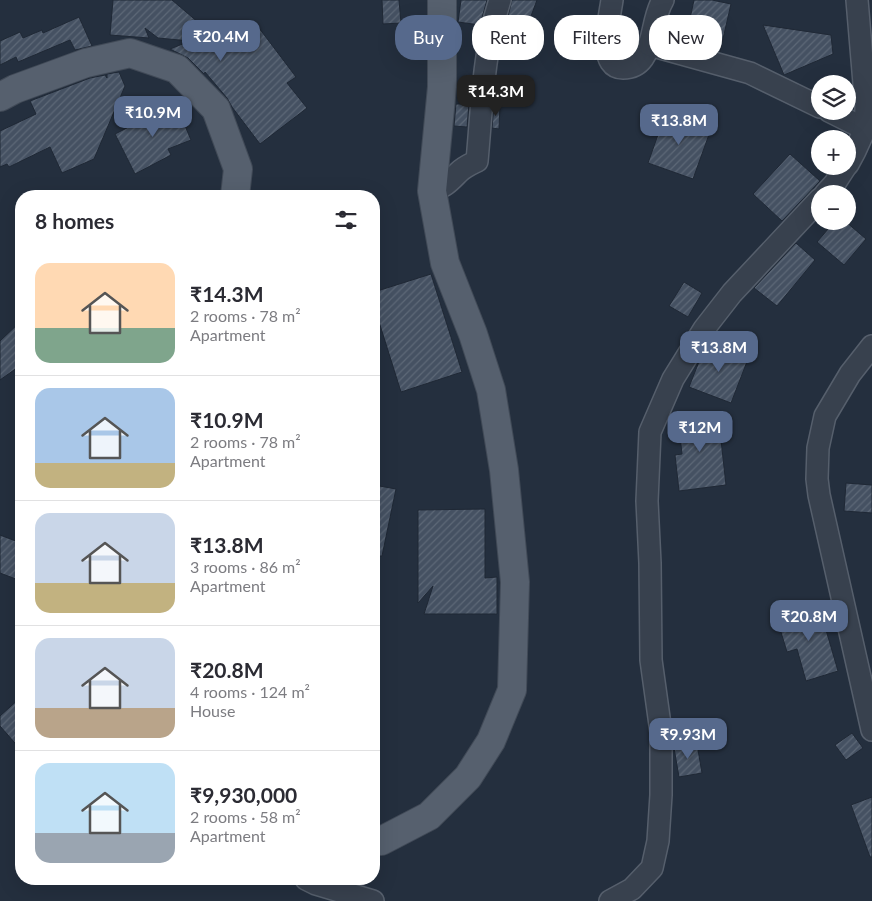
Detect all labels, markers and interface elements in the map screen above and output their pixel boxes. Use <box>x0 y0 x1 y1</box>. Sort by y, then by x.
chip: Buy <box>395 15 462 60</box>
chip: Rent <box>472 15 544 60</box>
chip: Filters <box>554 15 639 60</box>
chip: New <box>649 15 722 60</box>
pin: ₹20.4M <box>180 20 262 62</box>
text: ₹20.4M <box>193 26 249 45</box>
pin: ₹14.3M <box>455 74 537 117</box>
map controls <box>811 75 856 230</box>
button: layers <box>811 75 856 120</box>
text: ₹14.3M <box>468 81 524 100</box>
pin: ₹10.9M <box>112 96 194 138</box>
text: ₹10.9M <box>125 102 181 121</box>
pin: ₹13.8M <box>638 104 720 146</box>
text: ₹13.8M <box>651 110 707 129</box>
button: + <box>811 130 856 175</box>
button: − <box>811 185 856 230</box>
icon: filters <box>332 206 360 234</box>
text: 8 homes <box>35 208 114 233</box>
text: ₹14.3M <box>190 281 264 306</box>
icon: home <box>75 283 135 343</box>
text: 2 rooms · 78 m² <box>190 306 301 325</box>
text: Apartment <box>190 325 265 344</box>
pin: ₹13.8M <box>678 330 760 373</box>
text: ₹13.8M <box>691 337 747 356</box>
text: ₹10.9M <box>190 407 264 432</box>
icon: home <box>75 408 135 468</box>
pin: ₹12M <box>670 410 730 453</box>
text: ₹12M <box>679 417 721 436</box>
text: 2 rooms · 78 m² <box>190 432 301 451</box>
text: Apartment <box>190 451 265 470</box>
text: ₹13.8M <box>190 532 264 557</box>
icon: home <box>75 533 135 593</box>
text: 3 rooms · 86 m² <box>190 557 301 576</box>
text: Apartment <box>190 576 265 595</box>
pin: ₹20.8M <box>768 600 850 642</box>
text: ₹20.8M <box>781 606 837 625</box>
text: ₹20.8M <box>190 657 264 682</box>
icon: home <box>75 658 135 718</box>
text: 4 rooms · 124 m² <box>190 682 310 701</box>
text: House <box>190 701 235 720</box>
pin: ₹9.93M <box>647 718 729 760</box>
text: ₹9.93M <box>660 724 716 743</box>
text: ₹9,930,000 <box>190 782 297 807</box>
icon: home <box>75 783 135 843</box>
text: 2 rooms · 58 m² <box>190 807 301 826</box>
text: Apartment <box>190 826 265 845</box>

